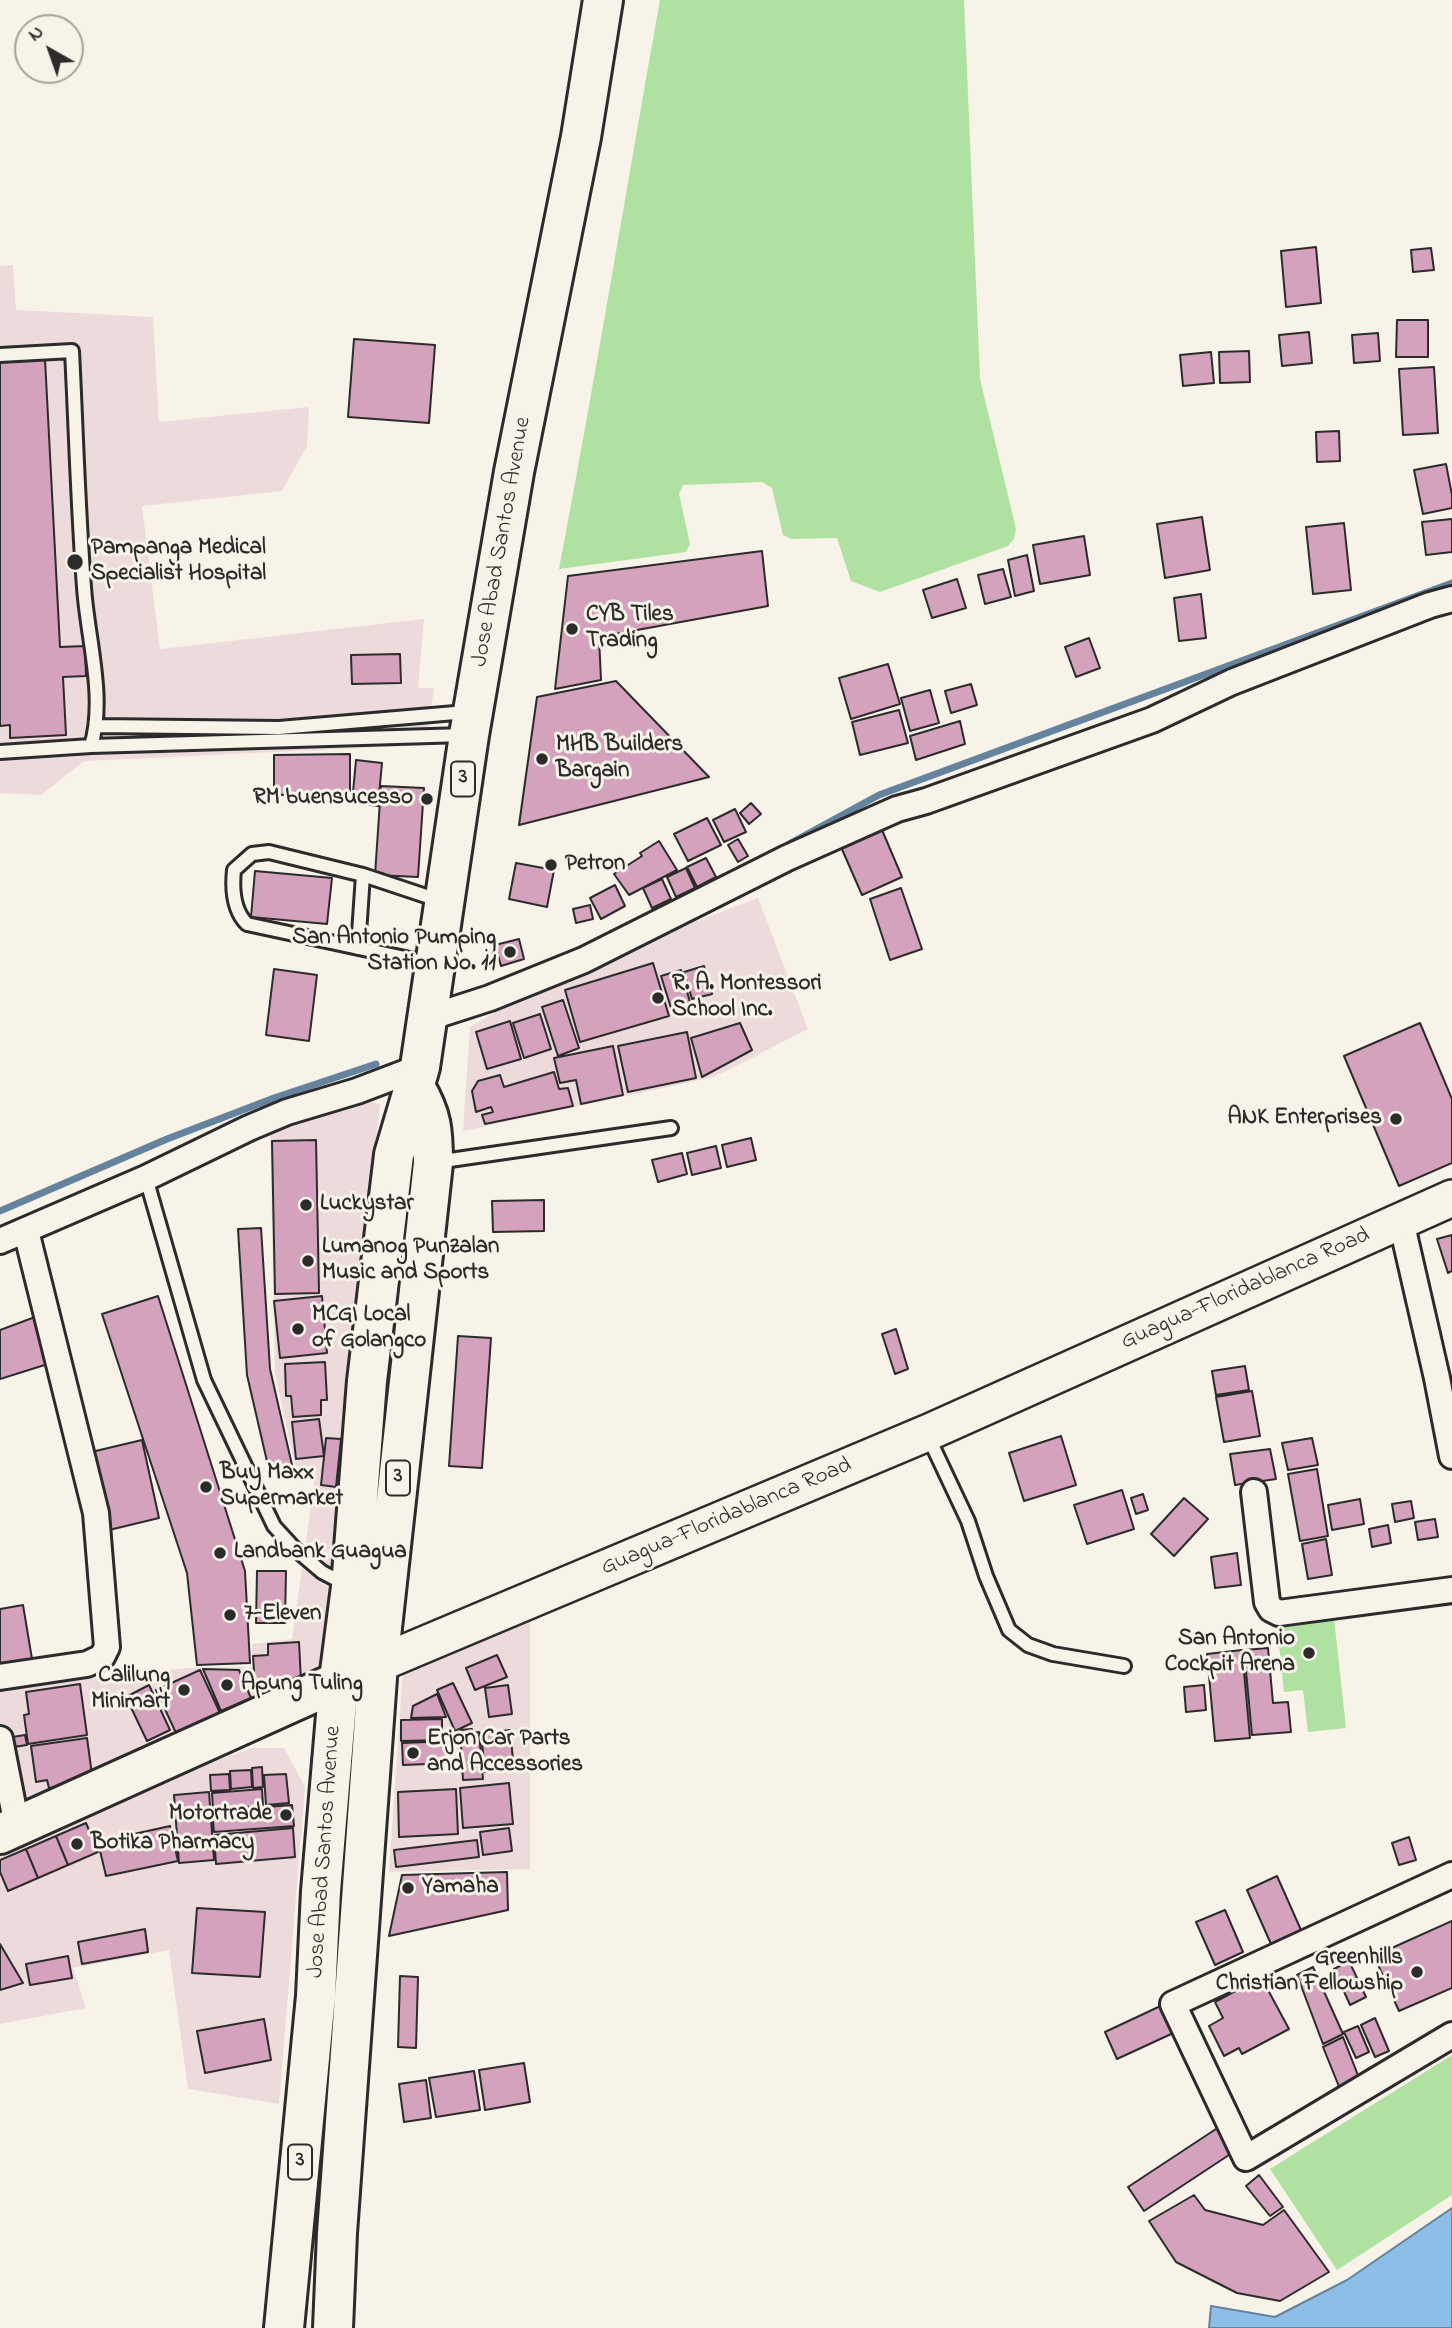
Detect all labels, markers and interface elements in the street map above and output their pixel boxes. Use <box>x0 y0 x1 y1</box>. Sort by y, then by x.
north arrow <box>14 14 84 84</box>
text: N <box>23 20 50 49</box>
street label: Jose Abad Santos Avenue <box>467 415 539 669</box>
place label: Pampanga Medical Specialist Hospital <box>91 535 266 589</box>
marker: Pampanga Medical Specialist Hospital <box>65 552 85 572</box>
place label: CYB Tiles Trading <box>586 602 674 656</box>
marker: CYB Tiles Trading <box>564 621 580 637</box>
place label: MHB Builders Bargain <box>556 732 683 786</box>
marker: MHB Builders Bargain <box>534 751 550 767</box>
road number: 3 <box>451 762 475 796</box>
place label: RM buensucesso <box>253 785 413 813</box>
marker: RM buensucesso <box>419 791 435 807</box>
place label: Petron <box>565 851 625 879</box>
marker: Petron <box>543 857 559 873</box>
place label: San Antonio Pumping Station No. 11 <box>292 925 496 979</box>
marker: San Antonio Pumping Station No. 11 <box>502 944 518 960</box>
place label: R. A. Montessori School Inc. <box>672 971 822 1025</box>
marker: R. A. Montessori School Inc. <box>650 990 666 1006</box>
place label: ANK Enterprises <box>1227 1105 1382 1133</box>
marker: ANK Enterprises <box>1388 1111 1404 1127</box>
place label: Luckystar <box>320 1191 414 1219</box>
marker: Luckystar <box>298 1197 314 1213</box>
street label: Guagua-Floridablanca Road <box>1117 1223 1375 1357</box>
place label: Lumanog Punzalan Music and Sports <box>322 1234 499 1288</box>
marker: Lumanog Punzalan Music and Sports <box>300 1253 316 1269</box>
place label: MCGI Local of Golangco <box>312 1302 426 1356</box>
marker: MCGI Local of Golangco <box>290 1321 306 1337</box>
street label: Guagua-Floridablanca Road <box>598 1453 856 1583</box>
place label: Buy Maxx Supermarket <box>220 1460 343 1514</box>
road number: 3 <box>386 1460 410 1496</box>
marker: Buy Maxx Supermarket <box>198 1479 214 1495</box>
place label: Landbank Guagua <box>234 1539 407 1567</box>
marker: Landbank Guagua <box>212 1545 228 1561</box>
place label: 7-Eleven <box>244 1601 321 1629</box>
marker: 7-Eleven <box>222 1607 238 1623</box>
place label: San Antonio Cockpit Arena <box>1165 1626 1295 1680</box>
marker: San Antonio Cockpit Arena <box>1301 1645 1317 1661</box>
place label: Calilung Minimart <box>91 1663 170 1717</box>
place label: Apung Tuling <box>241 1671 363 1699</box>
marker: Apung Tuling <box>219 1677 235 1693</box>
marker: Calilung Minimart <box>176 1682 192 1698</box>
street label: Jose Abad Santos Avenue <box>303 1725 349 1979</box>
place label: Erjon Car Parts and Accessories <box>427 1726 583 1780</box>
marker: Erjon Car Parts and Accessories <box>405 1745 421 1761</box>
place label: Motortrade <box>169 1801 272 1829</box>
marker: Motortrade <box>278 1807 294 1823</box>
place label: Botika Pharmacy <box>91 1830 254 1858</box>
marker: Botika Pharmacy <box>69 1836 85 1852</box>
place label: Yamaha <box>422 1874 499 1902</box>
marker: Yamaha <box>400 1880 416 1896</box>
place label: Greenhills Christian Fellowship <box>1216 1945 1403 1999</box>
marker: Greenhills Christian Fellowship <box>1409 1964 1425 1980</box>
road number: 3 <box>288 2144 312 2180</box>

